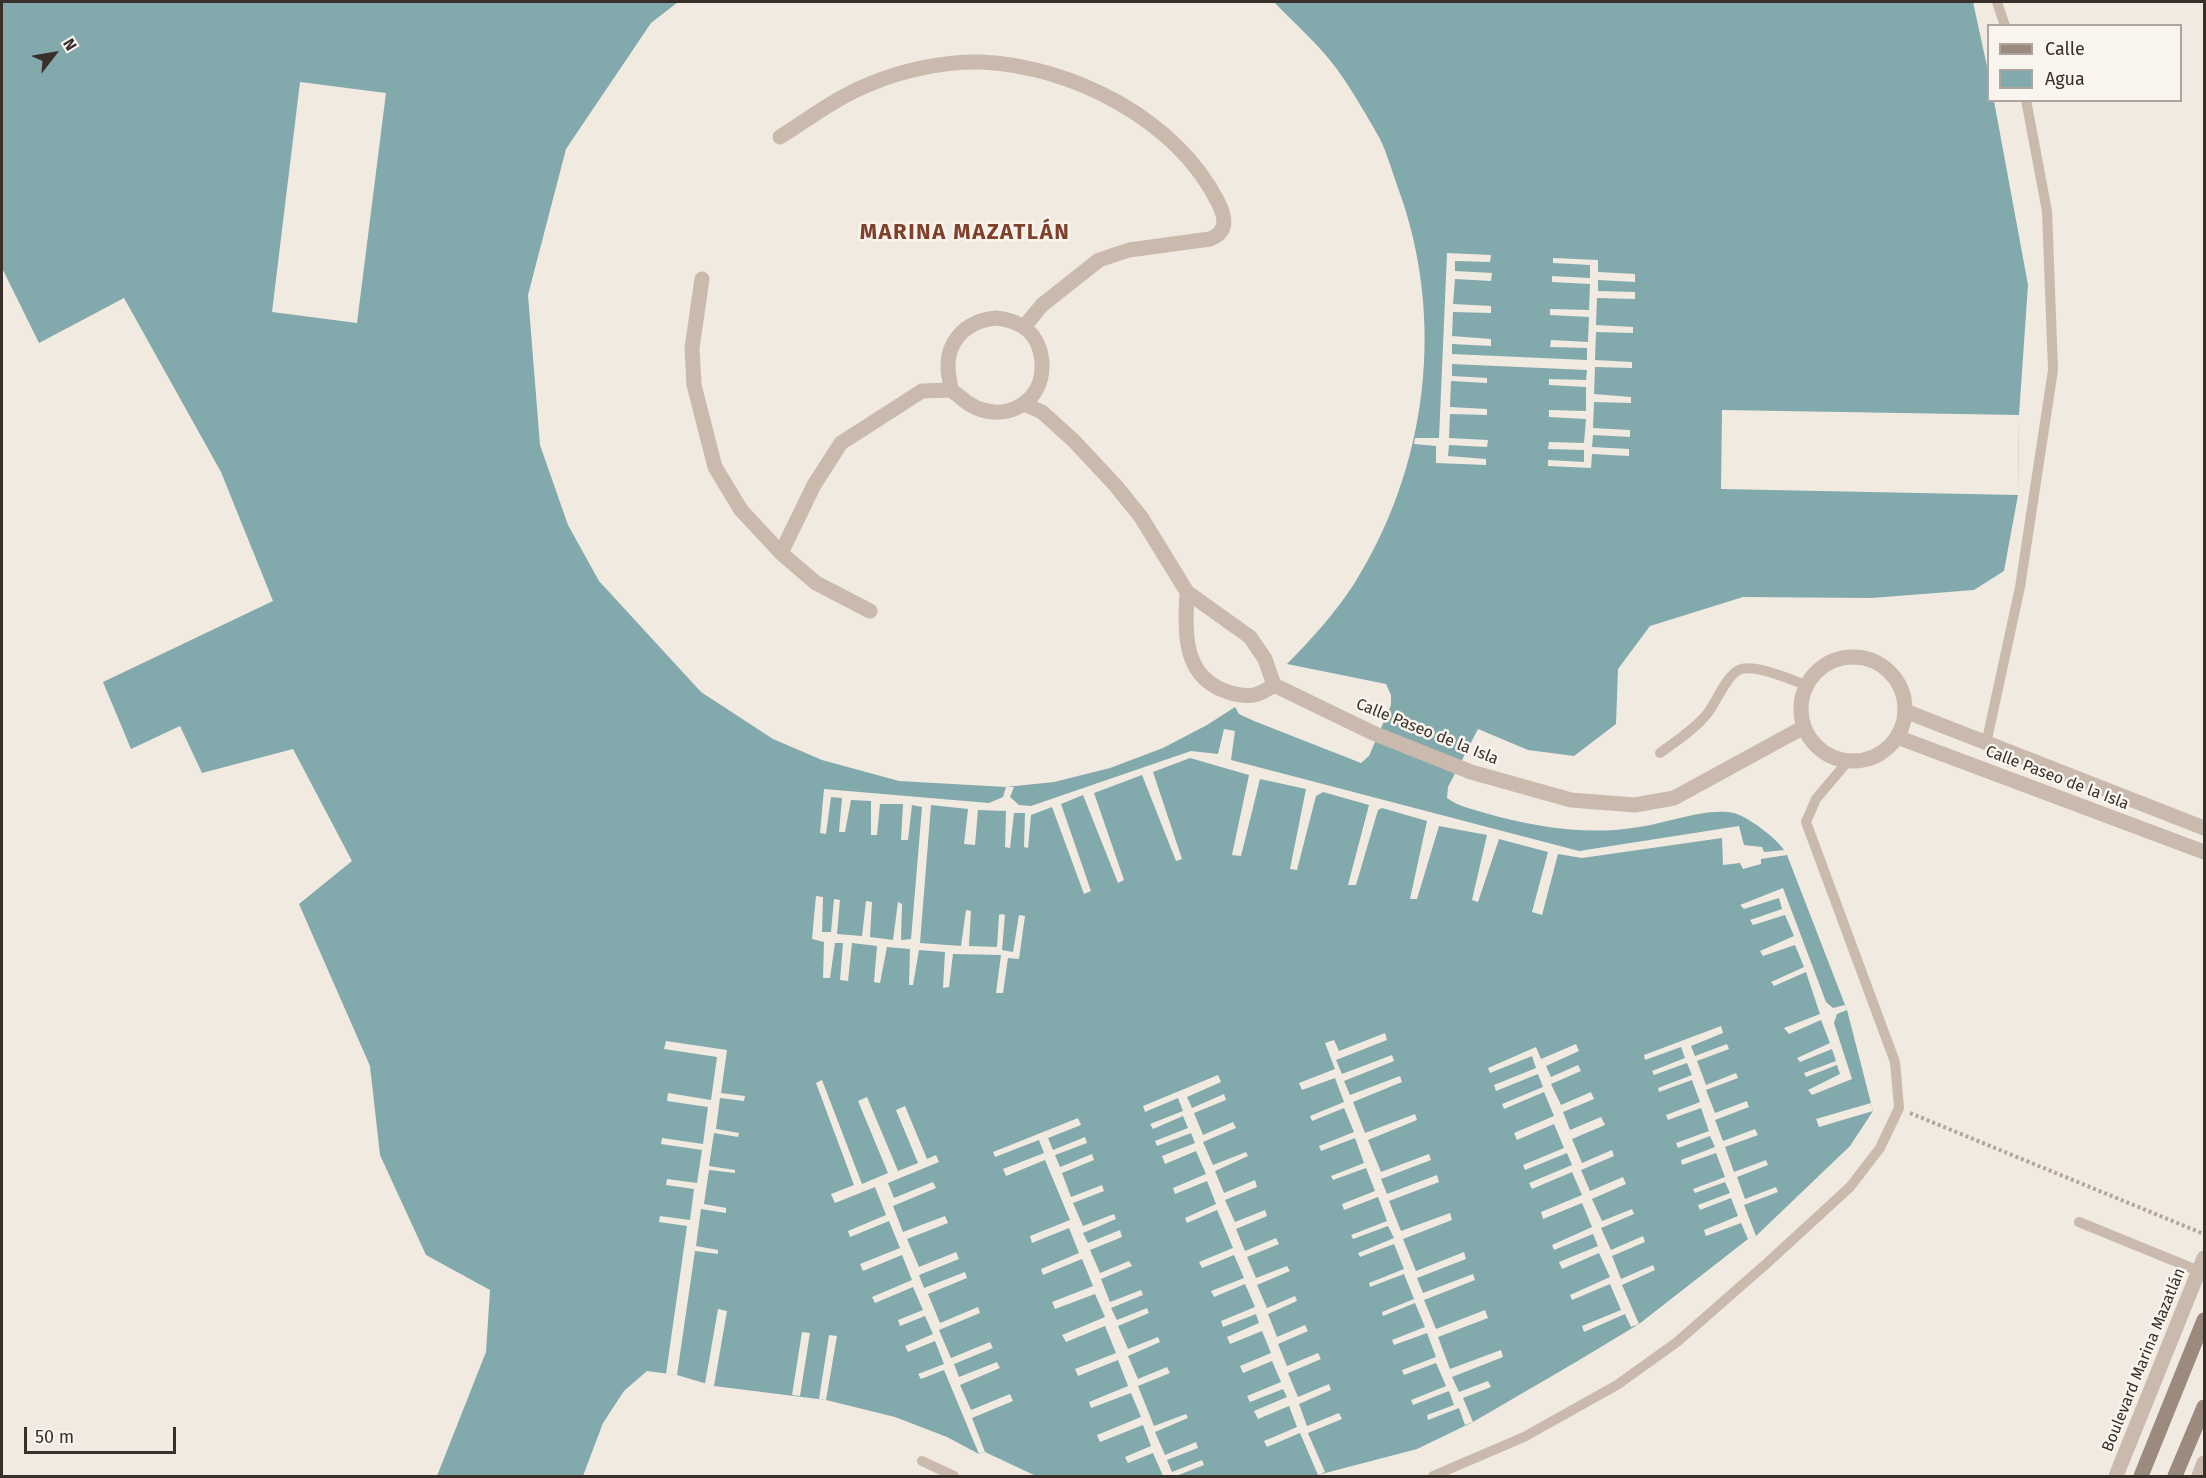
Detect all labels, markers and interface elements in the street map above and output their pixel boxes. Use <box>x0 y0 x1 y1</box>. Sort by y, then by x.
north arrow <box>24 24 84 84</box>
legend <box>1987 24 2182 102</box>
text: N <box>59 35 81 54</box>
text: Calle <box>2045 38 2085 60</box>
text: Agua <box>2045 68 2085 90</box>
district label: MARINA MAZATLÁN <box>860 220 1070 246</box>
street label: Calle Paseo de la Isla <box>1353 695 1501 769</box>
street label: Calle Paseo de la Isla <box>1983 742 2131 814</box>
street label: Boulevard Marina Mazatlán <box>2098 1265 2190 1455</box>
scale bar <box>27 1415 178 1453</box>
text: 50 m <box>35 1426 74 1448</box>

